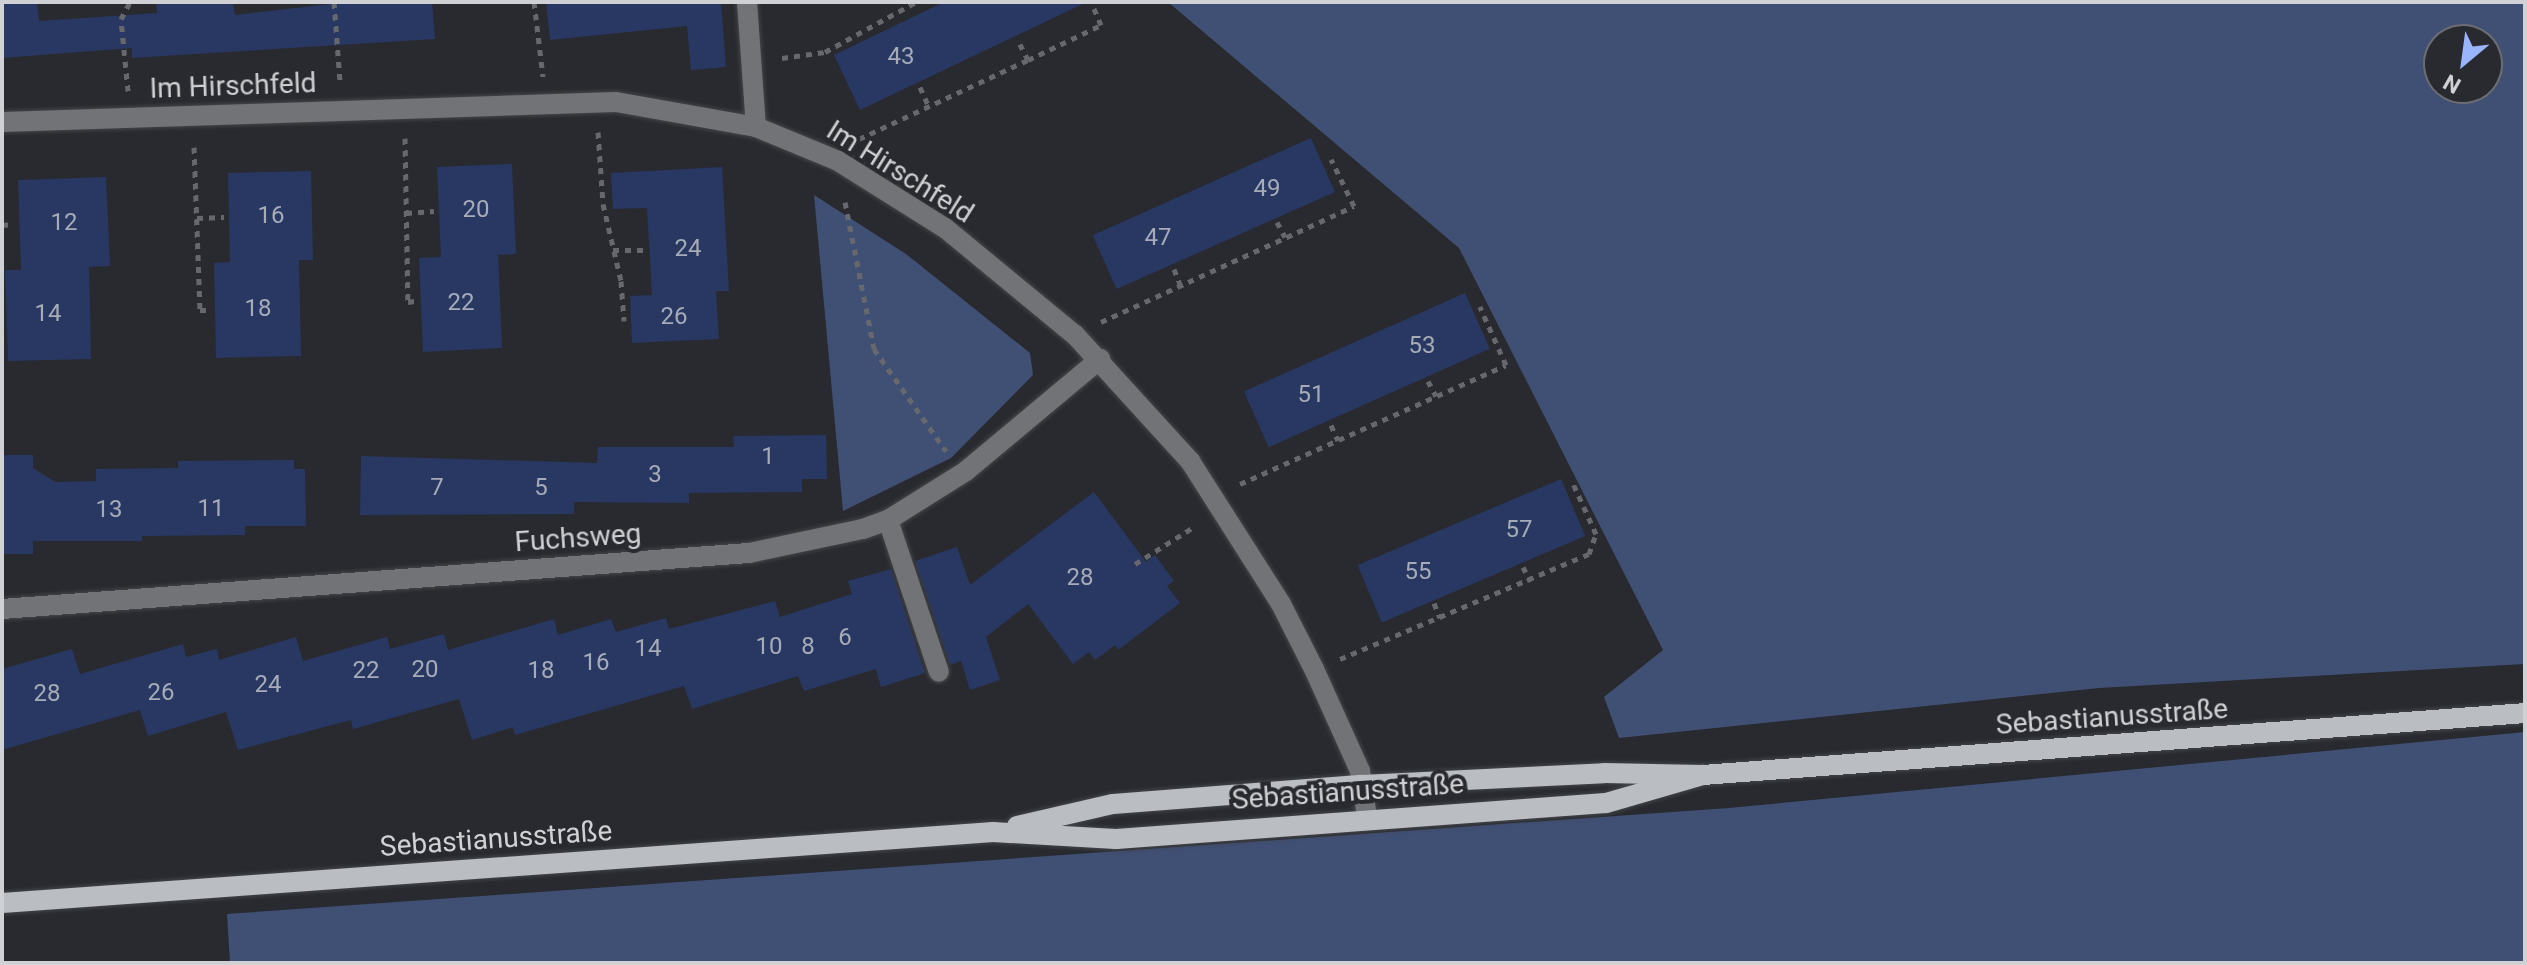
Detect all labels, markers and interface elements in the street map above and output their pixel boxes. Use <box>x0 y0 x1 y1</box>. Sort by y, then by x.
north arrow <box>2423 24 2503 104</box>
house number: 43 <box>888 43 914 71</box>
street label: Im Hirschfeld <box>149 66 317 106</box>
text: N <box>2439 69 2465 98</box>
street label: Im Hirschfeld <box>820 114 980 230</box>
house number: 49 <box>1254 175 1280 203</box>
house number: 20 <box>463 196 489 224</box>
house number: 16 <box>258 202 284 230</box>
house number: 12 <box>51 209 77 237</box>
house number: 47 <box>1145 224 1171 252</box>
house number: 24 <box>675 235 701 263</box>
house number: 22 <box>448 289 474 317</box>
house number: 18 <box>245 295 271 323</box>
house number: 14 <box>35 300 61 328</box>
house number: 26 <box>661 303 687 331</box>
house number: 53 <box>1409 332 1435 360</box>
house number: 51 <box>1298 381 1324 409</box>
house number: 1 <box>761 443 775 471</box>
house number: 3 <box>648 461 662 489</box>
house number: 7 <box>430 474 444 502</box>
house number: 5 <box>534 474 548 502</box>
house number: 11 <box>198 495 224 523</box>
house number: 13 <box>96 496 122 524</box>
house number: 57 <box>1506 516 1532 544</box>
street label: Fuchsweg <box>514 517 642 559</box>
house number: 55 <box>1405 558 1431 586</box>
house number: 28 <box>1067 564 1093 592</box>
house number: 6 <box>838 624 852 652</box>
house number: 10 <box>756 633 782 661</box>
house number: 8 <box>801 633 815 661</box>
house number: 14 <box>635 635 661 663</box>
house number: 16 <box>583 649 609 677</box>
house number: 20 <box>412 656 438 684</box>
house number: 22 <box>353 657 379 685</box>
house number: 18 <box>528 657 554 685</box>
house number: 24 <box>255 671 281 699</box>
house number: 26 <box>148 679 174 707</box>
house number: 28 <box>34 680 60 708</box>
street label: Sebastianusstraße <box>1995 692 2229 742</box>
street label: Sebastianusstraße <box>1231 767 1465 817</box>
street label: Sebastianusstraße <box>379 814 613 864</box>

